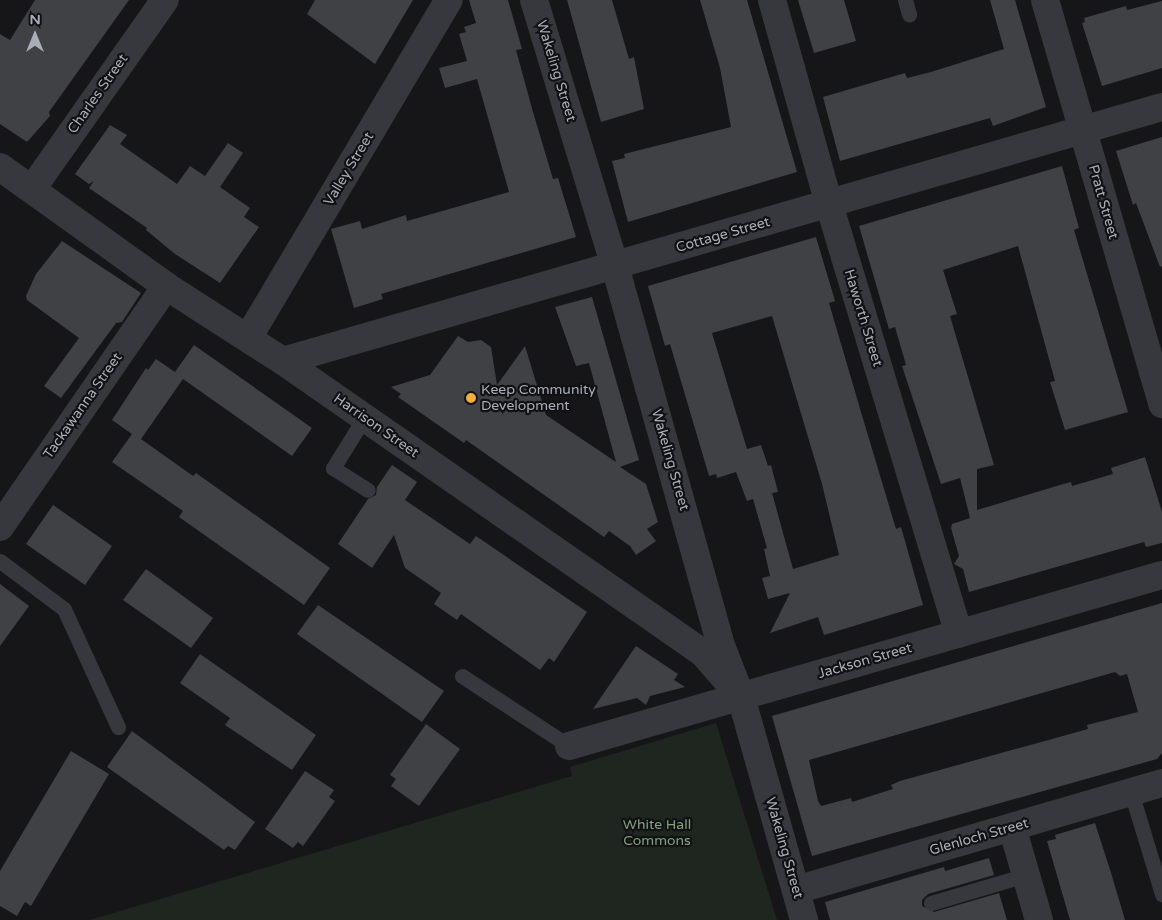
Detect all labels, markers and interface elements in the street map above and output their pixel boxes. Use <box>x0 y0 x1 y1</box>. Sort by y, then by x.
north arrow <box>10 10 60 60</box>
text: N <box>29 11 41 28</box>
street label: Wakeling Street <box>533 18 579 124</box>
street label: Charles Street <box>64 51 132 137</box>
street label: Valley Street <box>320 129 378 209</box>
street label: Pratt Street <box>1084 163 1122 241</box>
street label: Cottage Street <box>674 214 772 256</box>
street label: Haworth Street <box>840 267 886 369</box>
street label: Tackawanna Street <box>40 350 126 462</box>
place label: Keep Community Development <box>481 382 596 414</box>
street label: Harrison Street <box>330 390 422 462</box>
marker: Keep Community Development <box>465 392 477 404</box>
street label: Wakeling Street <box>647 407 693 513</box>
street label: Jackson Street <box>816 640 914 682</box>
street label: Wakeling Street <box>761 795 807 901</box>
street label: Glenloch Street <box>928 815 1030 859</box>
park label: White Hall Commons <box>623 817 691 850</box>

